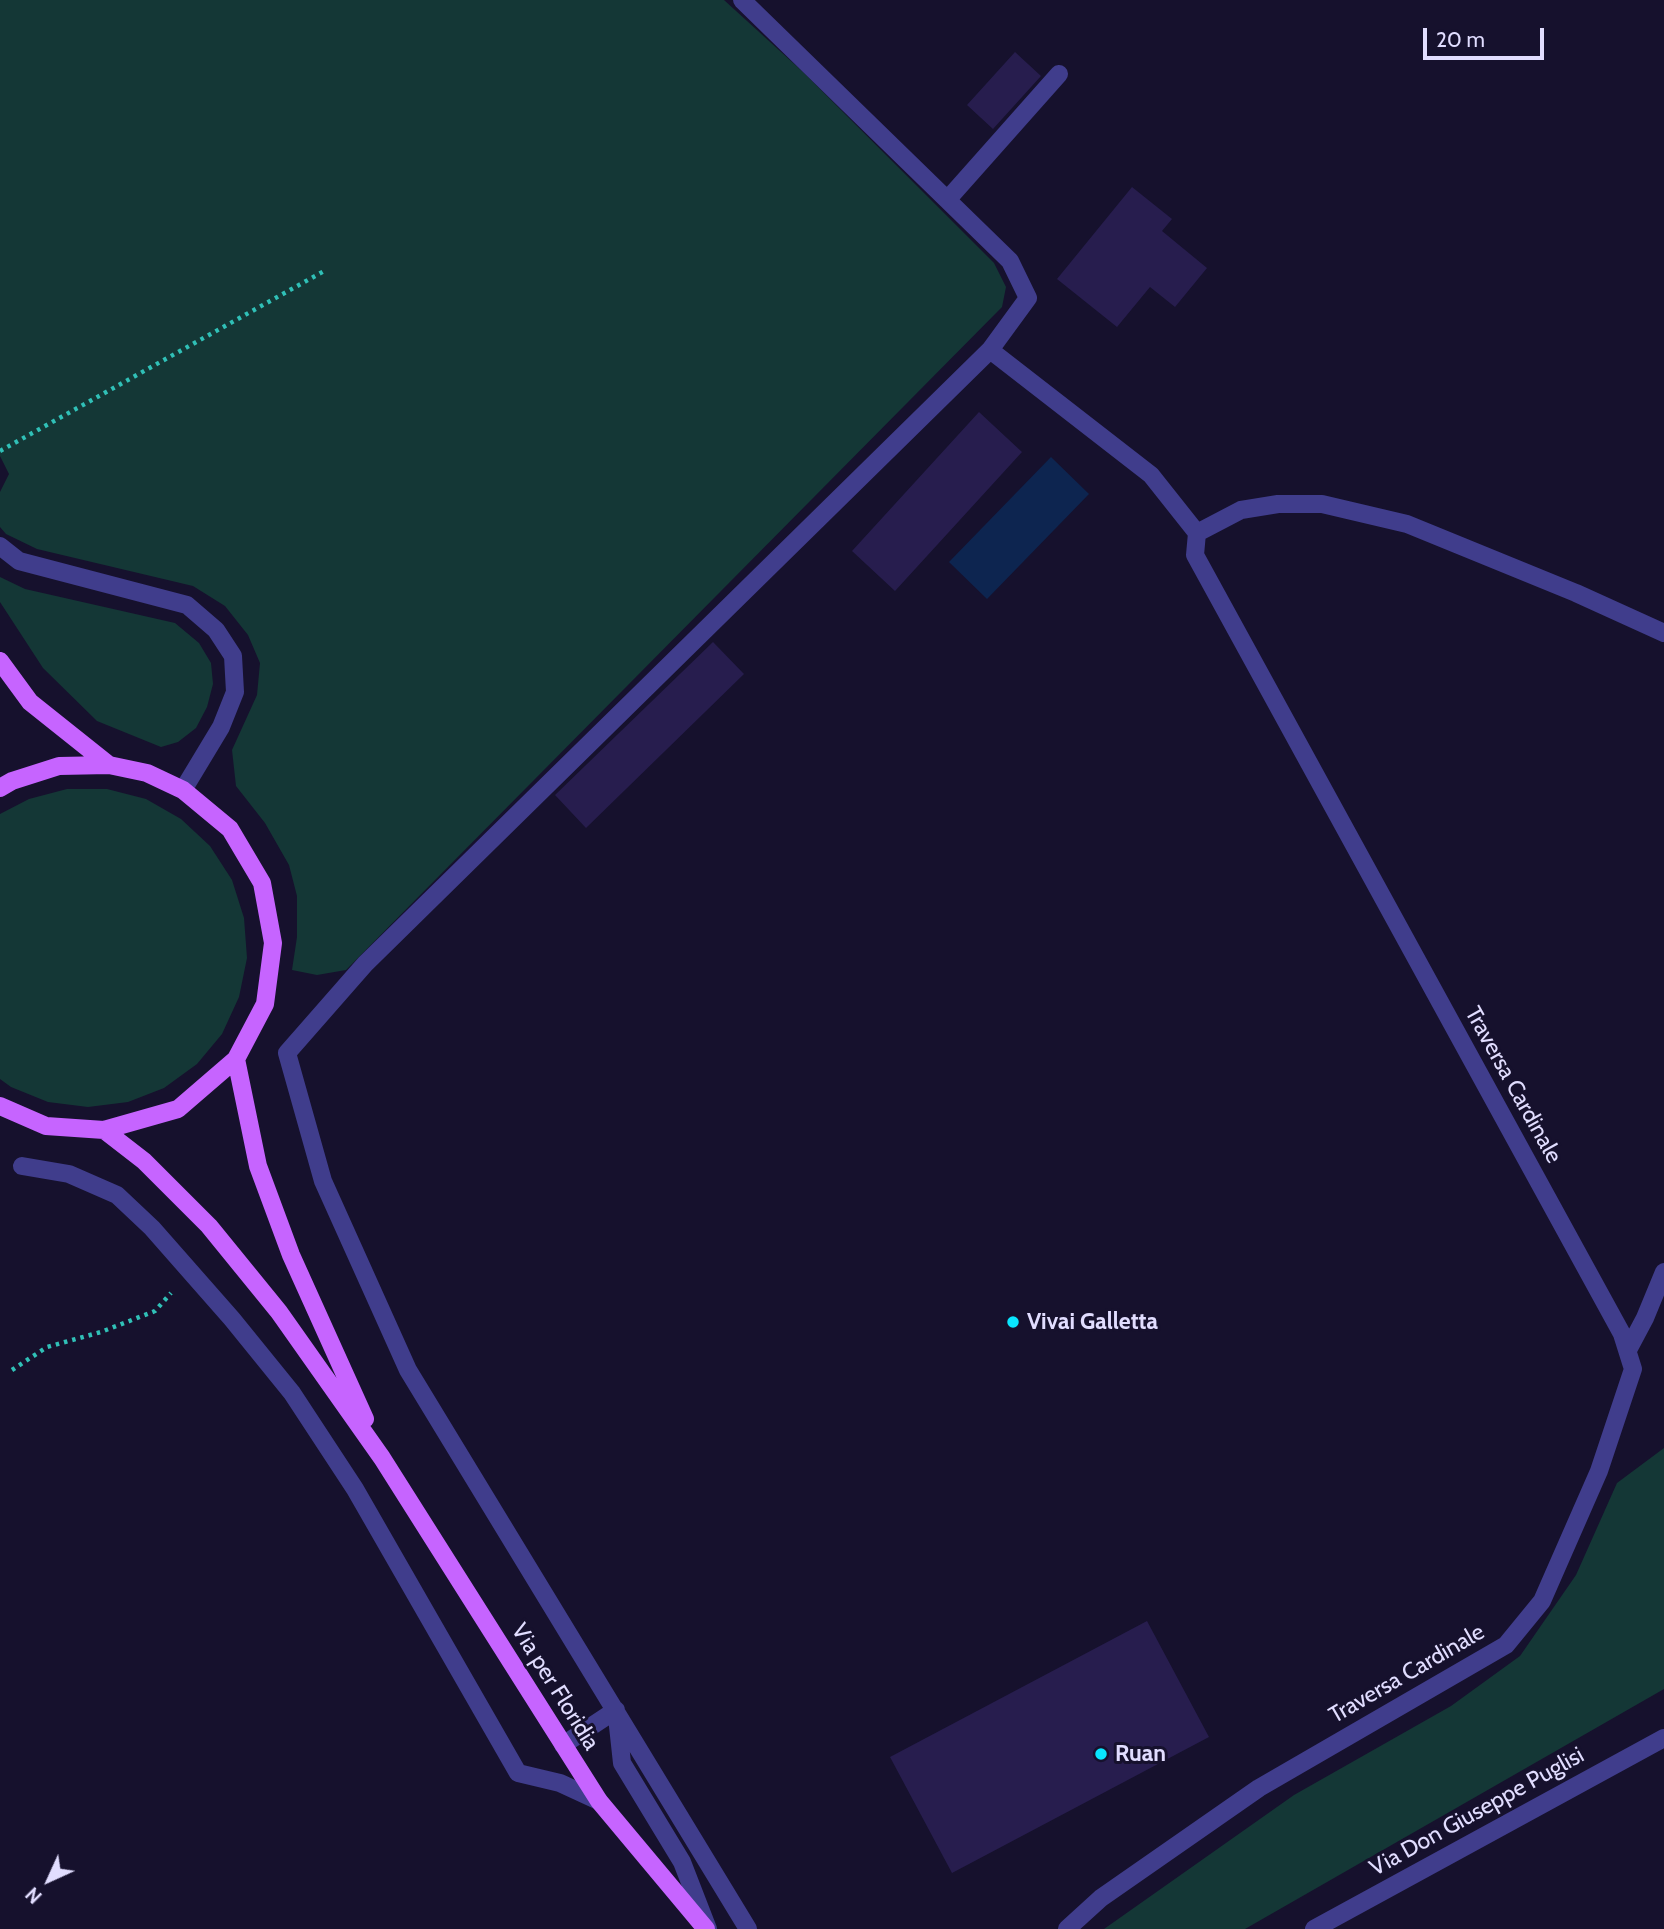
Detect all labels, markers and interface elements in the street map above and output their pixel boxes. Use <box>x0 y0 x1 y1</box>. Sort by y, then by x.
scale bar <box>1426 14 1547 58</box>
text: 20 m <box>1436 27 1485 52</box>
street label: Traversa Cardinale <box>1459 1002 1567 1168</box>
place label: Vivai Galletta <box>1027 1308 1158 1336</box>
marker: Vivai Galletta <box>1005 1314 1021 1330</box>
street label: Traversa Cardinale <box>1324 1618 1490 1730</box>
street label: Via per Floridia <box>505 1619 605 1755</box>
place label: Ruan <box>1115 1740 1166 1768</box>
street label: Via Don Giuseppe Puglisi <box>1365 1742 1589 1882</box>
marker: Ruan <box>1093 1746 1109 1762</box>
north arrow <box>14 1845 84 1915</box>
text: N <box>21 1882 47 1908</box>

